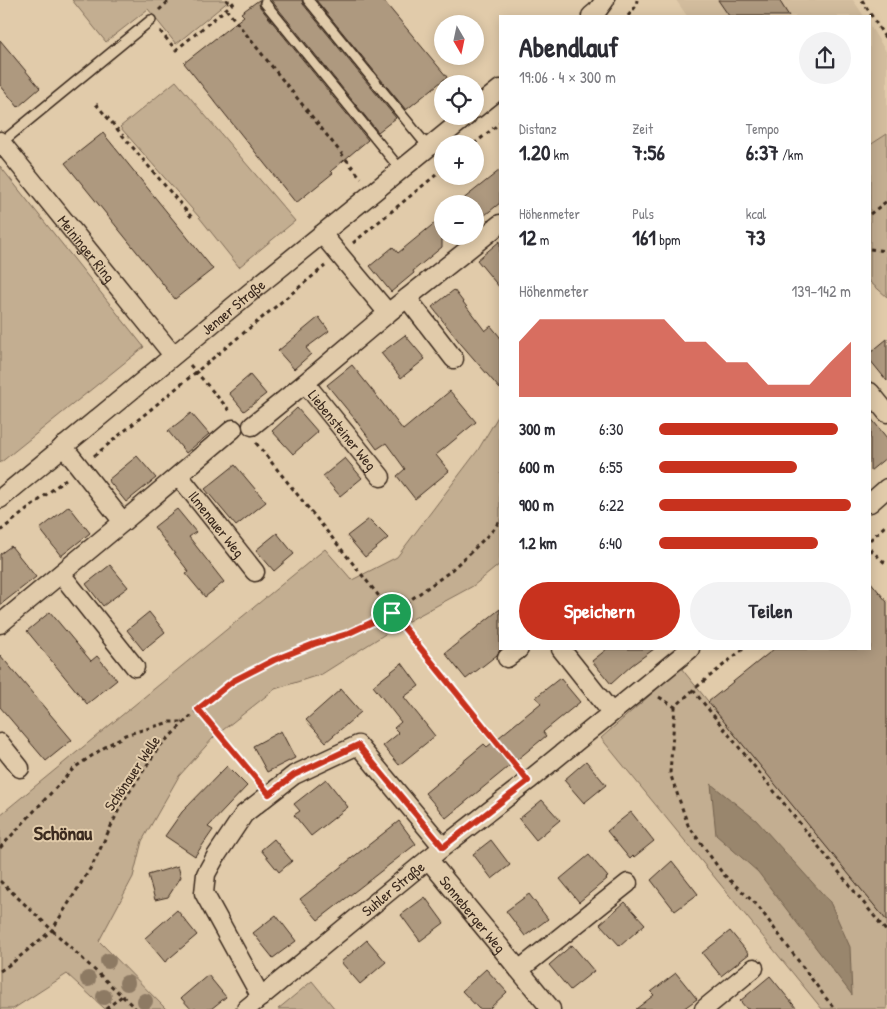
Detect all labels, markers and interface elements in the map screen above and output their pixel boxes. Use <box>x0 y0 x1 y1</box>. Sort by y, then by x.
north arrow <box>434 15 484 65</box>
map controls <box>434 15 484 245</box>
text: Abendlauf <box>519 28 619 66</box>
button: share <box>799 32 851 84</box>
text: 19:06 · 4 × 300 m <box>519 66 616 88</box>
button: locate <box>434 75 484 125</box>
text: Distanz <box>519 119 557 138</box>
text: Zeit <box>632 119 653 138</box>
text: Tempo <box>746 119 779 138</box>
button: + <box>434 135 484 185</box>
text: 1.20 <box>519 138 550 167</box>
text: 7:56 <box>632 138 665 167</box>
text: 6:37 <box>746 138 779 167</box>
text: km <box>550 145 569 164</box>
text: /km <box>779 145 803 164</box>
button: − <box>434 195 484 245</box>
text: Höhenmeter <box>519 204 580 223</box>
text: Puls <box>632 204 654 223</box>
text: kcal <box>746 204 766 223</box>
street label: Meininger Ring <box>53 210 121 287</box>
text: 12 <box>519 223 536 252</box>
text: 161 <box>632 223 656 252</box>
text: 73 <box>746 223 765 252</box>
text: m <box>536 230 549 249</box>
text: bpm <box>656 230 680 249</box>
street label: Jenaer Straße <box>196 274 269 339</box>
text: Höhenmeter <box>519 280 589 302</box>
text: 139–142 m <box>792 280 851 302</box>
street label: Liebensteiner Weg <box>304 385 382 475</box>
text: 300 m <box>519 418 555 440</box>
text: 6:30 <box>599 418 623 440</box>
text: 600 m <box>519 456 554 478</box>
text: 6:55 <box>599 456 623 478</box>
street label: Ilmenauer Weg <box>184 486 250 562</box>
text: 900 m <box>519 494 554 516</box>
text: 6:22 <box>599 494 624 516</box>
text: 1.2 km <box>519 532 557 554</box>
text: 6:40 <box>599 532 622 554</box>
button: Speichern <box>519 582 680 640</box>
button: Teilen <box>690 582 851 640</box>
pin <box>371 592 413 634</box>
icon: arrive <box>378 599 406 627</box>
street label: Schönauer Welle <box>99 731 165 815</box>
district label: Schönau <box>34 819 93 846</box>
street label: Suhler Straße <box>357 856 429 921</box>
street label: Sonneberger Weg <box>435 871 511 957</box>

